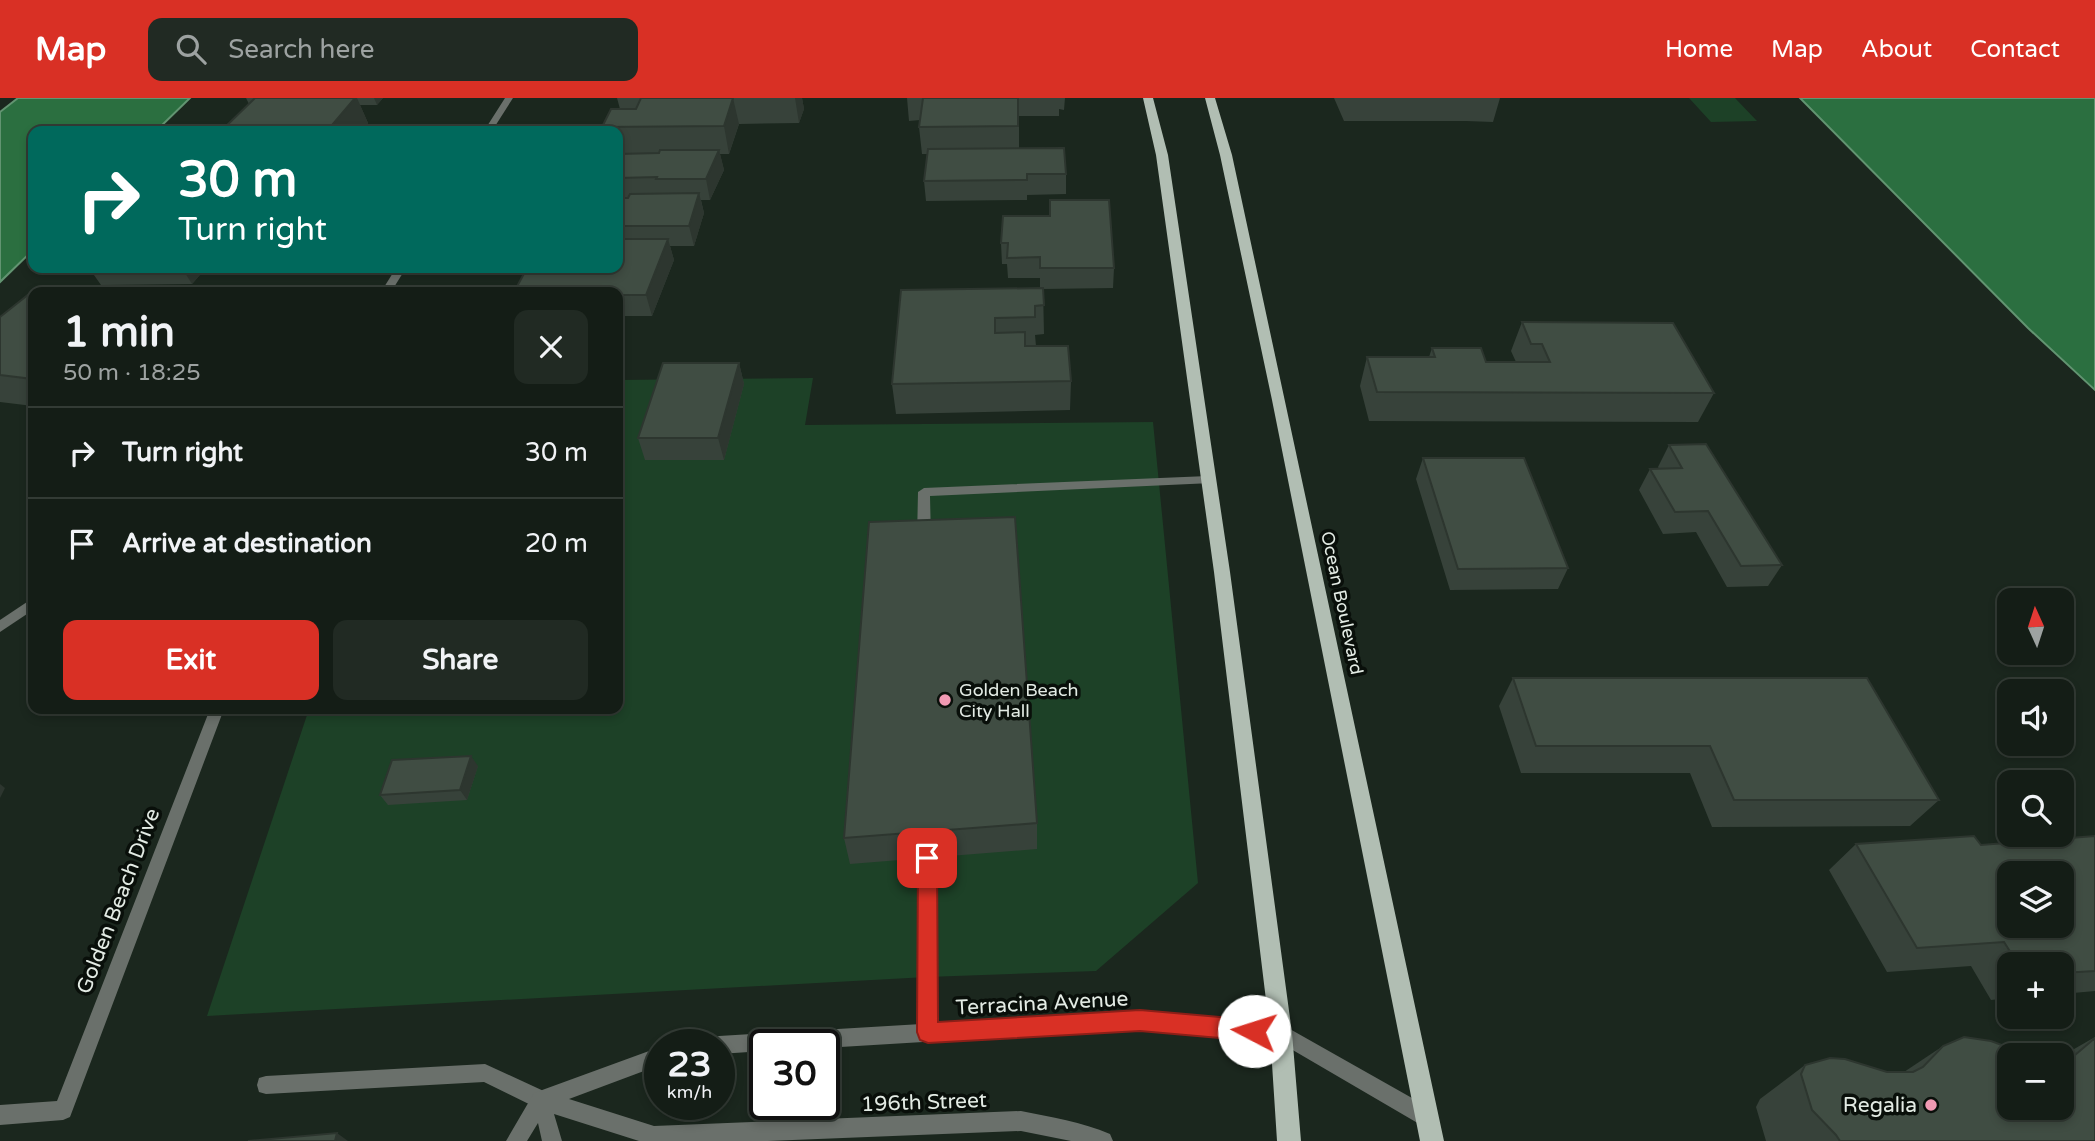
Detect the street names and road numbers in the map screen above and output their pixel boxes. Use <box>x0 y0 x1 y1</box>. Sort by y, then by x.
street label: Ocean Boulevard <box>1316 529 1368 677</box>
street label: Golden Beach Drive <box>72 805 165 997</box>
street label: Terracina Avenue <box>955 986 1129 1021</box>
street label: 196th Street <box>861 1088 987 1117</box>

